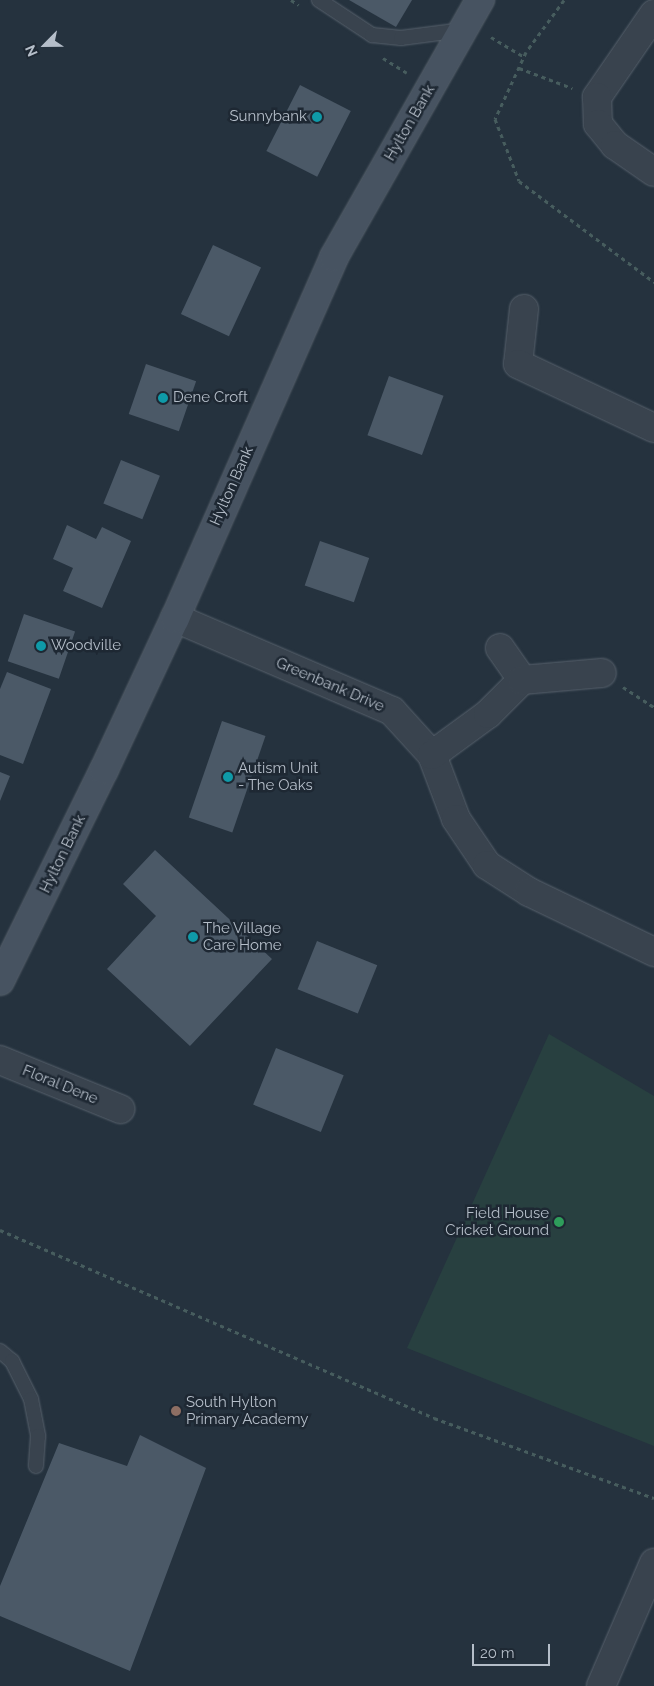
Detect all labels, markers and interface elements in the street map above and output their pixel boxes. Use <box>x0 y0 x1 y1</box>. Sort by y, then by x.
north arrow <box>20 20 70 70</box>
text: N <box>22 43 41 59</box>
street label: Hylton Bank <box>381 82 439 164</box>
place label: Sunnybank <box>229 108 307 126</box>
marker: Sunnybank <box>311 111 323 123</box>
place label: Dene Croft <box>173 389 248 407</box>
marker: Dene Croft <box>157 392 169 404</box>
street label: Hylton Bank <box>207 444 257 528</box>
place label: Woodville <box>51 637 121 655</box>
marker: Woodville <box>35 640 47 652</box>
street label: Greenbank Drive <box>273 654 387 716</box>
place label: Autism Unit - The Oaks <box>238 759 318 794</box>
marker: Autism Unit - The Oaks <box>222 771 234 783</box>
street label: Hylton Bank <box>36 812 90 896</box>
place label: The Village Care Home <box>203 919 282 954</box>
marker: The Village Care Home <box>187 931 199 943</box>
street label: Floral Dene <box>19 1062 101 1108</box>
place label: Field House Cricket Ground <box>445 1204 549 1239</box>
marker: Field House Cricket Ground <box>553 1216 565 1228</box>
place label: South Hylton Primary Academy <box>186 1393 309 1428</box>
marker: South Hylton Primary Academy <box>170 1405 182 1417</box>
scale bar <box>474 1634 552 1666</box>
text: 20 m <box>480 1644 515 1662</box>

